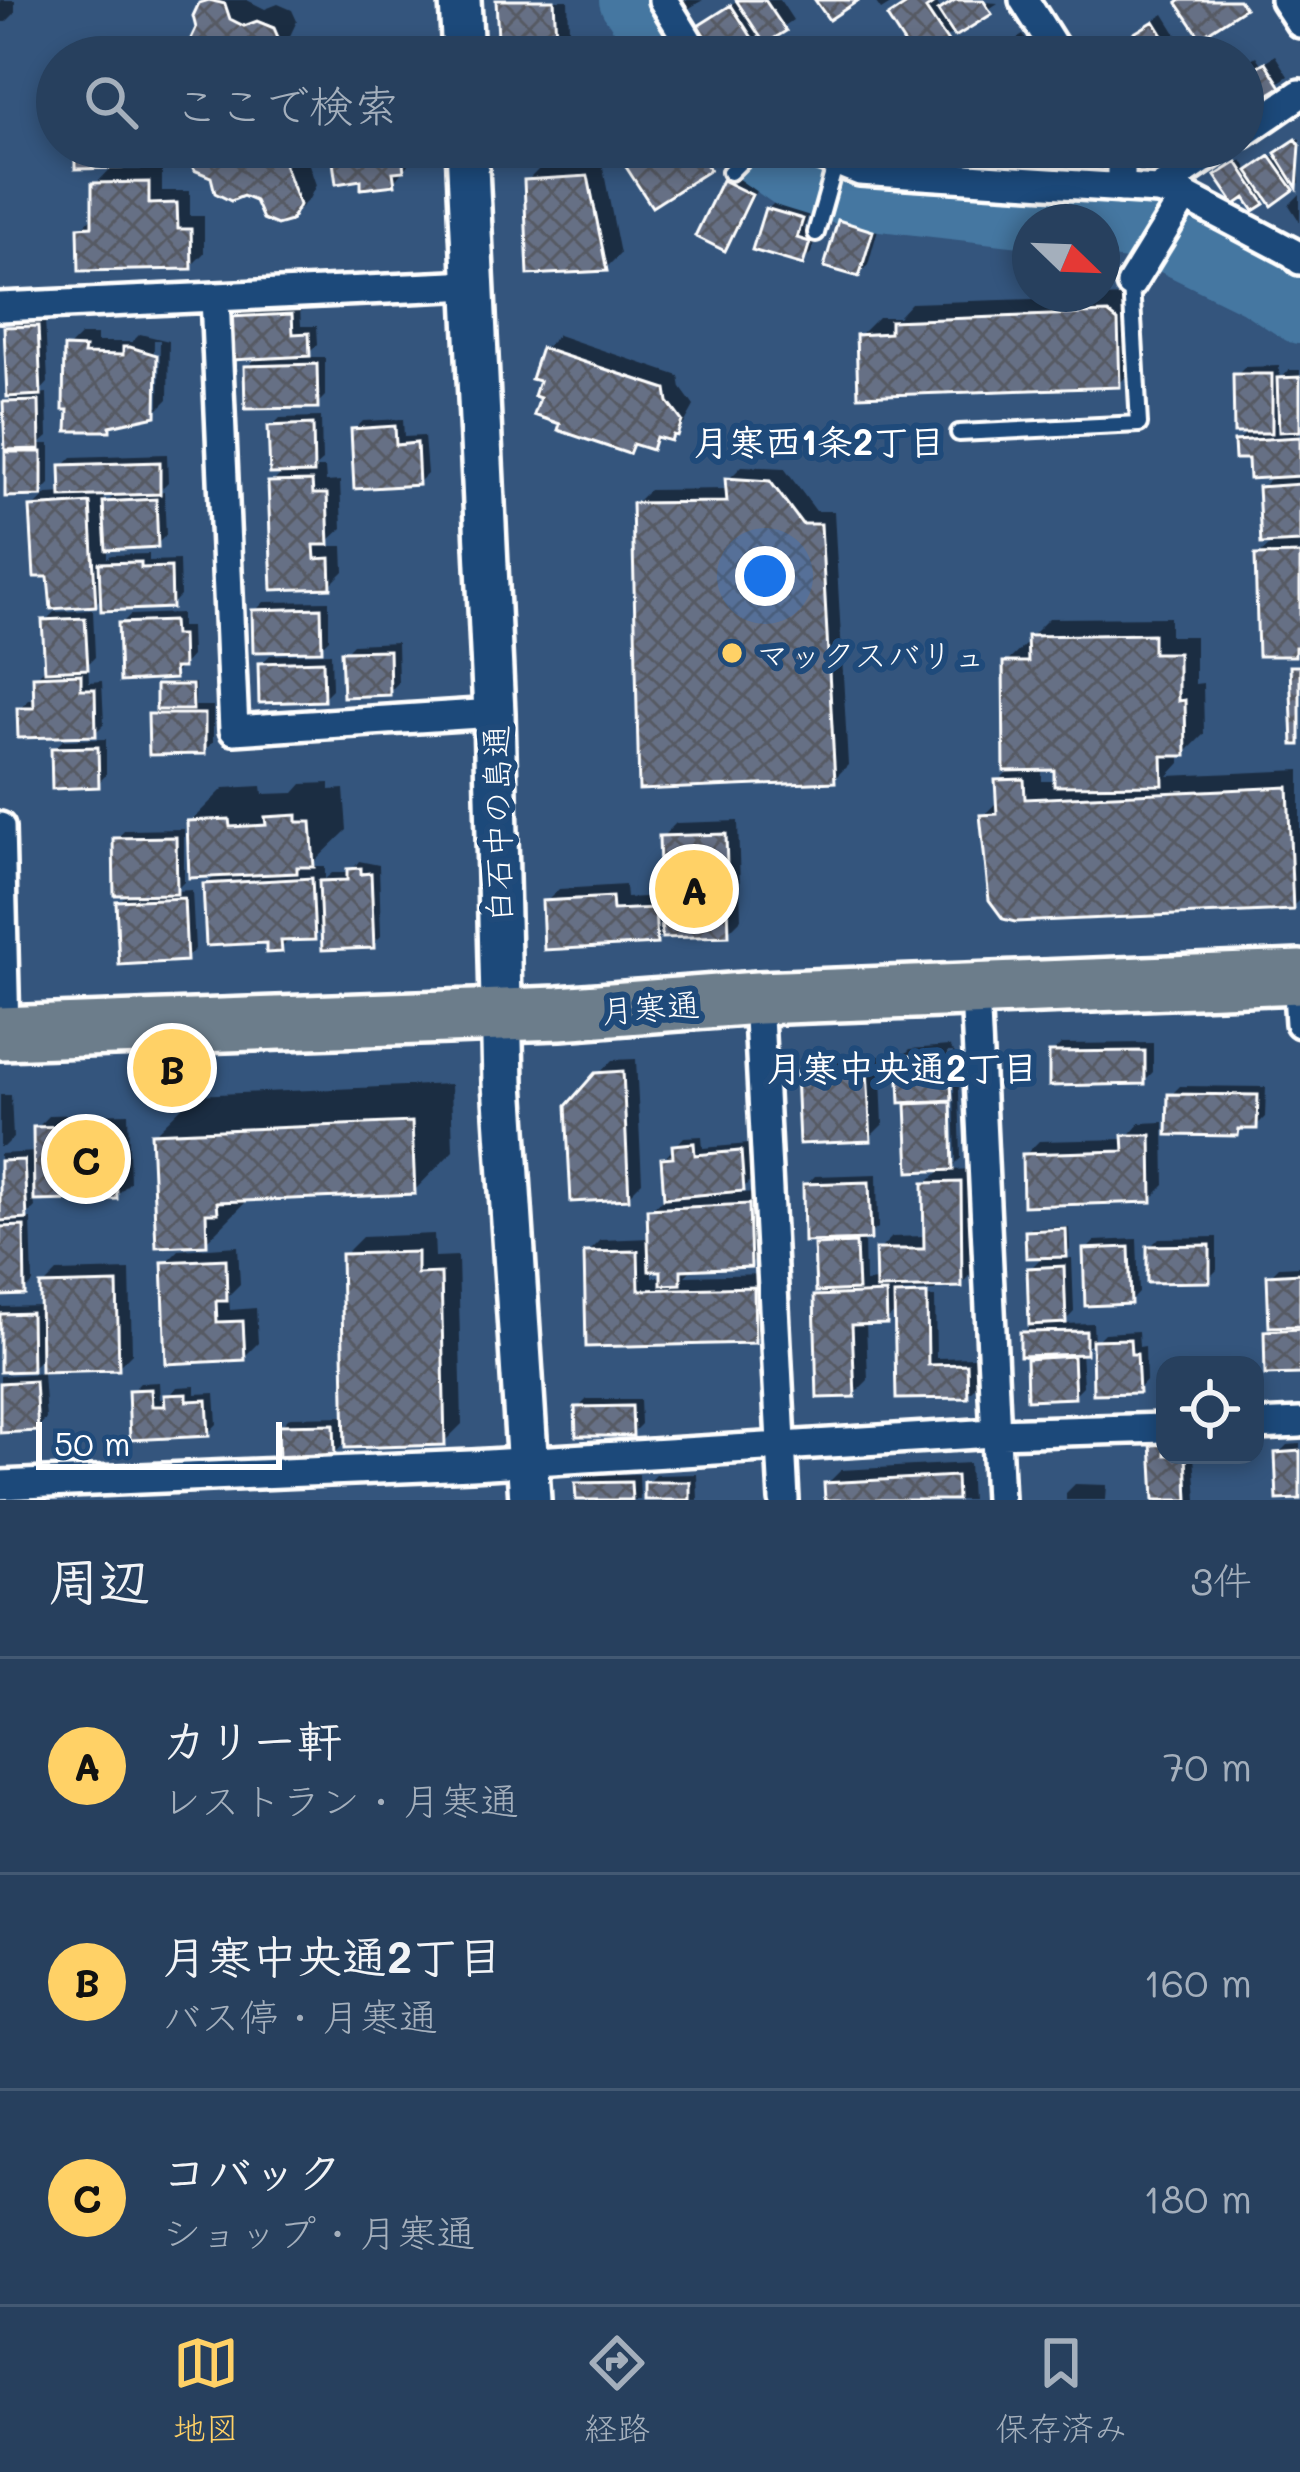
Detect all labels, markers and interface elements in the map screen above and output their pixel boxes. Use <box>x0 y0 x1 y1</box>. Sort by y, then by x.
search box <box>36 36 1264 168</box>
icon: search <box>78 69 144 135</box>
text: ここで検索 <box>174 75 399 133</box>
north arrow <box>1012 204 1120 312</box>
district label: 月寒西1条2丁目 <box>693 417 945 464</box>
your location <box>735 546 795 606</box>
place label: マックスバリュ <box>756 632 986 675</box>
marker: マックスバリュ <box>719 640 745 666</box>
street label: 白石中の島通 <box>473 725 519 923</box>
pin: A <box>655 844 733 934</box>
street label: 月寒通 <box>599 981 701 1031</box>
pin: B <box>133 1023 211 1113</box>
district label: 月寒中央通2丁目 <box>766 1043 1038 1090</box>
pin: C <box>47 1114 125 1204</box>
map controls <box>1156 1356 1264 1464</box>
button: locate <box>1156 1356 1264 1464</box>
scale bar <box>36 1416 282 1469</box>
text: 50 m <box>54 1421 130 1464</box>
text: 周辺 <box>48 1546 150 1613</box>
text: 3件 <box>1190 1554 1252 1605</box>
text: カリー軒 <box>162 1710 342 1768</box>
text: A <box>73 1740 101 1791</box>
text: 70 m <box>1163 1740 1252 1791</box>
text: レストラン · 月寒通 <box>162 1774 519 1825</box>
text: 月寒中央通2丁目 <box>162 1926 502 1984</box>
text: B <box>74 1956 100 2007</box>
text: 160 m <box>1143 1956 1252 2007</box>
text: バス停 · 月寒通 <box>162 1990 438 2041</box>
text: コバック <box>162 2142 342 2200</box>
text: C <box>73 2172 101 2223</box>
text: 180 m <box>1143 2172 1252 2223</box>
text: ショップ · 月寒通 <box>162 2206 475 2257</box>
tab: 地図 <box>173 2330 239 2450</box>
tab: 経路 <box>584 2330 650 2450</box>
tab: 保存済み <box>995 2330 1127 2450</box>

